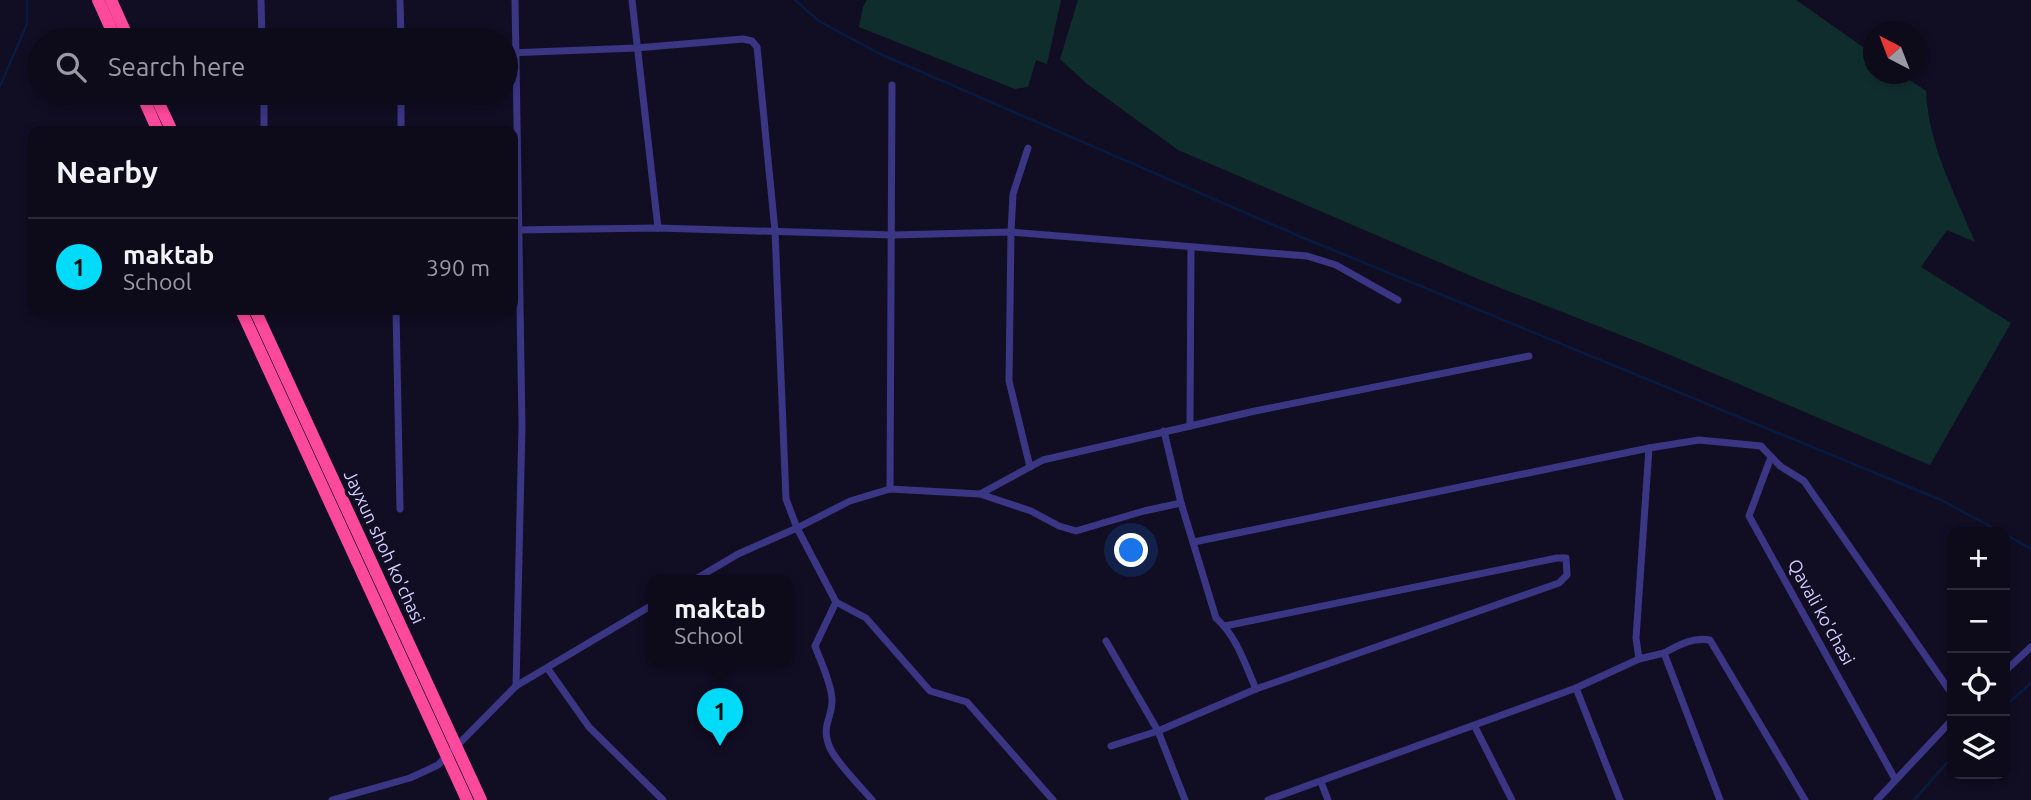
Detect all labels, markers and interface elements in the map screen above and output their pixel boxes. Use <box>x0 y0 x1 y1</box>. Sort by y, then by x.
north arrow <box>1863 21 1926 84</box>
search box <box>28 28 518 105</box>
icon: search <box>52 48 90 86</box>
text: Search here <box>108 52 245 81</box>
text: Nearby <box>56 155 158 189</box>
text: maktab <box>123 240 214 269</box>
text: 1 <box>73 255 85 280</box>
text: 390 m <box>426 255 490 280</box>
text: School <box>123 269 192 294</box>
street label: Jayxun shoh ko'chasi <box>341 467 429 627</box>
map controls <box>1947 527 2010 779</box>
button: + <box>1947 527 2010 590</box>
your location <box>1114 533 1148 567</box>
street label: Qavali ko'chasi <box>1784 555 1859 668</box>
popup <box>648 575 792 666</box>
button: − <box>1947 590 2010 653</box>
text: maktab <box>674 594 766 623</box>
text: School <box>674 623 743 648</box>
button: locate <box>1947 653 2010 716</box>
pin: 1 <box>697 688 743 746</box>
button: layers <box>1947 716 2010 779</box>

